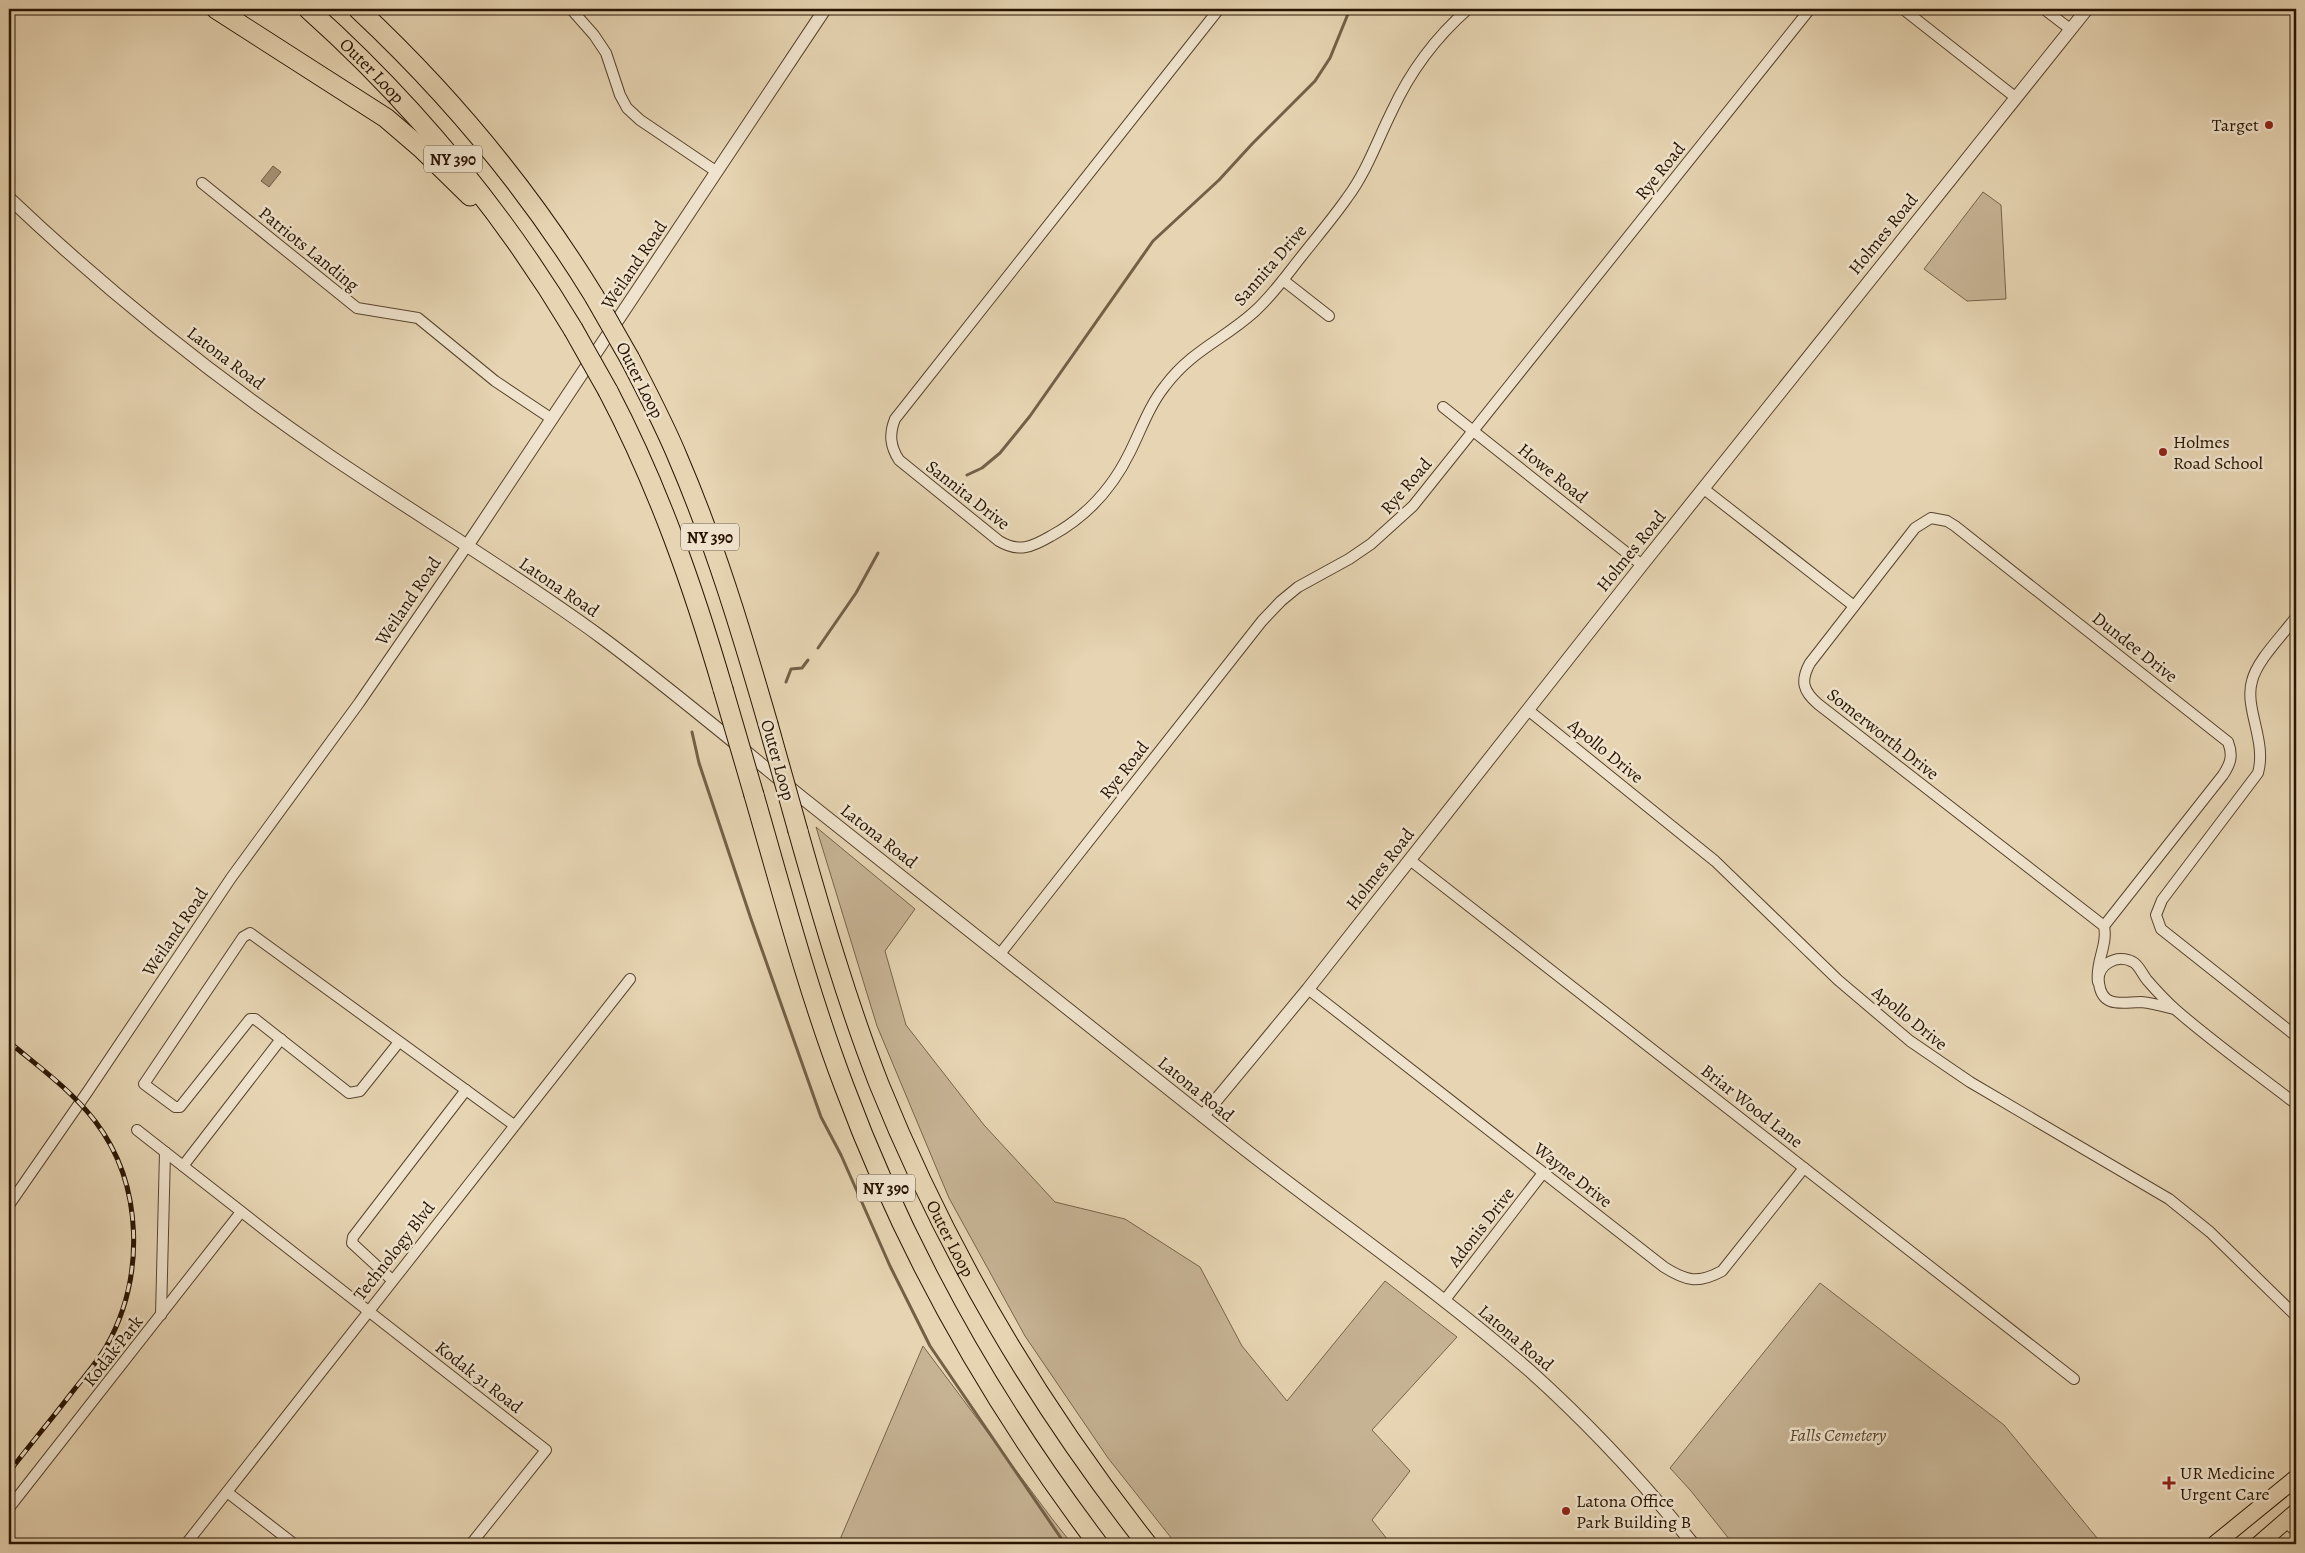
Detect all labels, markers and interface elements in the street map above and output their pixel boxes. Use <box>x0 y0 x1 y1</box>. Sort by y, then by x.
street label: Outer Loop <box>334 32 410 109</box>
place label: Target <box>2212 113 2259 137</box>
marker: Target <box>2263 119 2275 131</box>
street label: Rye Road <box>1629 137 1691 205</box>
road number: NY 390 <box>424 146 482 172</box>
street label: Holmes Road <box>1843 188 1923 280</box>
street label: Patriots Landing <box>254 201 364 297</box>
street label: Weiland Road <box>595 216 673 315</box>
street label: Sannita Drive <box>1228 219 1312 311</box>
street label: Latona Road <box>182 321 270 395</box>
street label: Outer Loop <box>610 337 670 423</box>
place label: Holmes Road School <box>2173 430 2263 475</box>
street label: Howe Road <box>1513 437 1593 509</box>
marker: Holmes Road School <box>2157 446 2169 458</box>
street label: Rye Road <box>1375 452 1437 519</box>
street label: Sannita Drive <box>921 455 1015 535</box>
street label: Holmes Road <box>1591 505 1671 597</box>
road number: NY 390 <box>681 524 739 550</box>
street label: Latona Road <box>514 551 604 623</box>
street label: Weiland Road <box>369 552 447 651</box>
street label: Dundee Drive <box>2087 606 2183 688</box>
street label: Somerworth Drive <box>1822 683 1944 785</box>
street label: Apollo Drive <box>1563 713 1649 789</box>
street label: Outer Loop <box>755 717 801 803</box>
street label: Rye Road <box>1094 736 1154 804</box>
street label: Latona Road <box>835 798 923 874</box>
street label: Holmes Road <box>1340 823 1420 915</box>
street label: Weiland Road <box>136 883 214 982</box>
street label: Apollo Drive <box>1867 980 1953 1056</box>
street label: Latona Road <box>1153 1051 1239 1127</box>
street label: Briar Wood Lane <box>1696 1059 1808 1153</box>
street label: Wayne Drive <box>1528 1136 1617 1213</box>
road number: NY 390 <box>857 1174 915 1202</box>
street label: Adonis Drive <box>1442 1182 1520 1273</box>
street label: Technology Blvd <box>348 1196 440 1305</box>
street label: Outer Loop <box>920 1196 980 1281</box>
street label: Latona Road <box>1473 1299 1559 1377</box>
street label: Kodak Park <box>78 1310 148 1392</box>
street label: Kodak 31 Road <box>430 1335 528 1419</box>
park label: Falls Cemetery <box>1789 1423 1887 1447</box>
place label: UR Medicine Urgent Care <box>2180 1461 2275 1506</box>
marker: UR Medicine Urgent Care <box>2162 1476 2176 1490</box>
place label: Latona Office Park Building B <box>1576 1489 1691 1534</box>
marker: Latona Office Park Building B <box>1560 1505 1572 1517</box>

